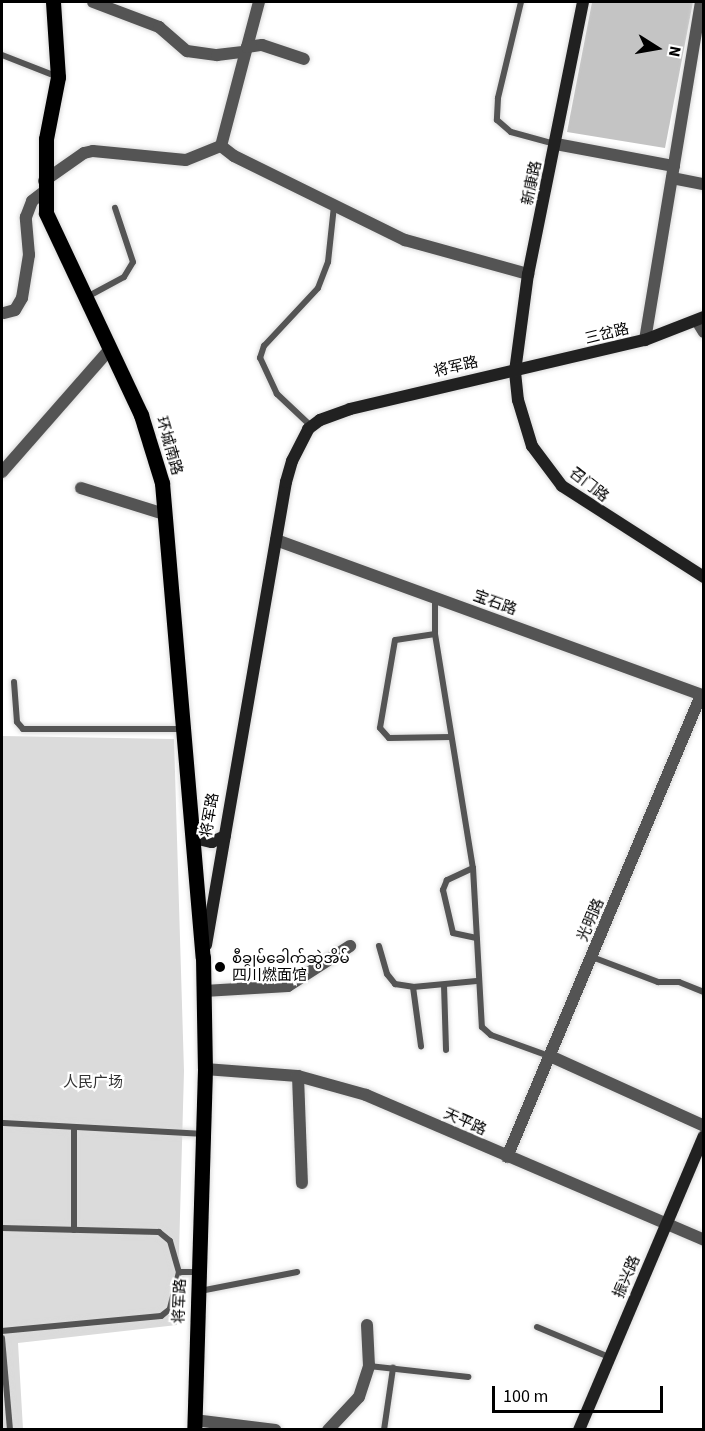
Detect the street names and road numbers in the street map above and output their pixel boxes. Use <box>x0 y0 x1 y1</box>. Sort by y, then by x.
street label: 新康路 <box>519 159 545 207</box>
street label: 三岔路 <box>583 320 631 348</box>
street label: 将军路 <box>432 353 480 381</box>
street label: 环城南路 <box>152 415 186 477</box>
street label: 召门路 <box>566 464 612 506</box>
street label: 宝石路 <box>471 587 519 619</box>
street label: 将军路 <box>197 791 223 839</box>
street label: 光明路 <box>574 896 608 944</box>
street label: 天平路 <box>441 1105 489 1139</box>
street label: 振兴路 <box>610 1253 644 1301</box>
street label: 将军路 <box>170 1278 190 1324</box>

